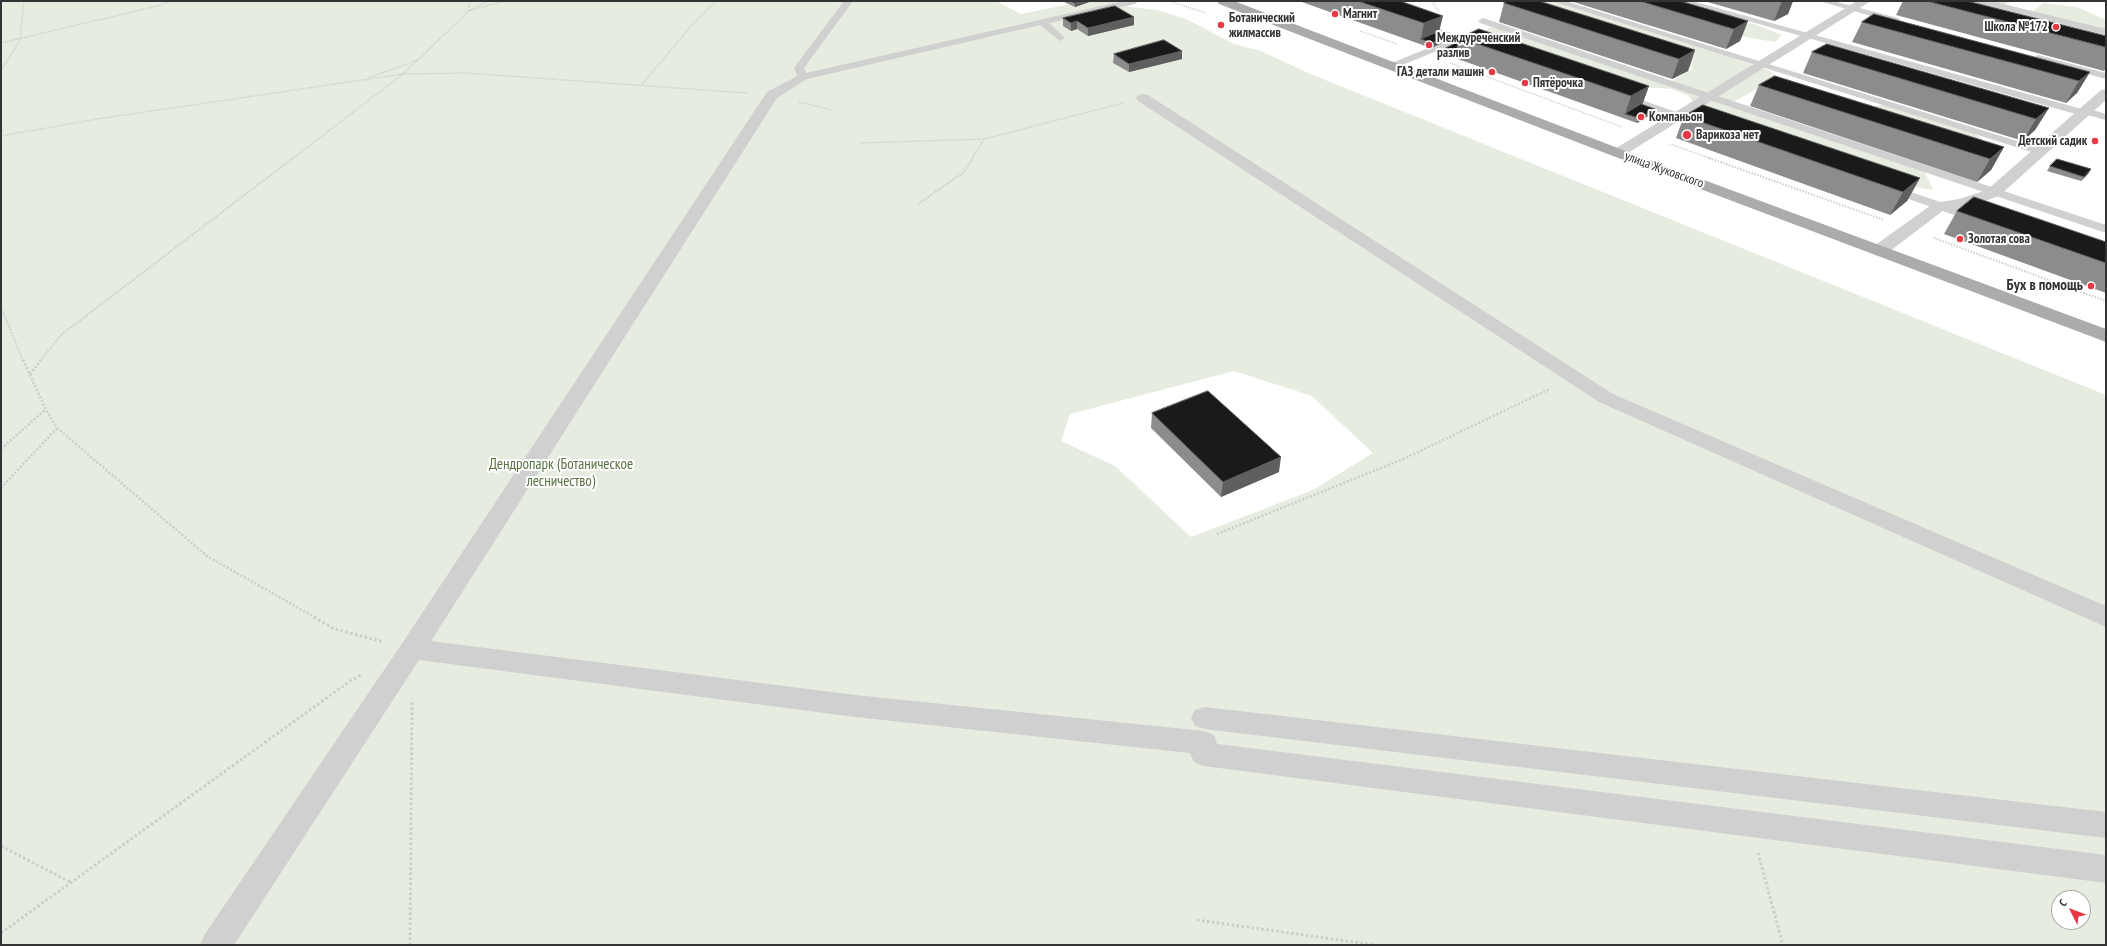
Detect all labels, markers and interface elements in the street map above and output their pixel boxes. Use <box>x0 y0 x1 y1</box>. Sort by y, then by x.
place label: Магнит <box>1343 6 1377 22</box>
marker: Магнит <box>1330 9 1340 19</box>
place label: Ботанический жилмассив <box>1229 10 1295 41</box>
place label: Школа №172 <box>1984 19 2048 35</box>
marker: Ботанический жилмассив <box>1216 20 1226 30</box>
marker: Школа №172 <box>2051 22 2061 32</box>
place label: Междуреченский разлив <box>1437 30 1520 61</box>
marker: Междуреченский разлив <box>1424 40 1434 50</box>
place label: ГАЗ детали машин <box>1397 64 1484 80</box>
marker: ГАЗ детали машин <box>1487 67 1497 77</box>
place label: Пятёрочка <box>1533 75 1583 91</box>
marker: Пятёрочка <box>1520 78 1530 88</box>
place label: Компаньон <box>1649 109 1702 125</box>
marker: Компаньон <box>1636 112 1646 122</box>
place label: Варикоза нет <box>1696 127 1759 143</box>
marker: Варикоза нет <box>1681 129 1693 141</box>
place label: Детский садик <box>2018 133 2087 149</box>
marker: Детский садик <box>2090 136 2100 146</box>
street label: улица Жуковского <box>1622 148 1706 192</box>
place label: Золотая сова <box>1968 231 2030 247</box>
marker: Золотая сова <box>1955 234 1965 244</box>
place label: Бух в помощь <box>2007 277 2083 295</box>
marker: Бух в помощь <box>2086 281 2096 291</box>
park label: Дендропарк (Ботаническое лесничество) <box>489 456 633 491</box>
north arrow <box>2051 890 2091 930</box>
text: С <box>2056 896 2070 909</box>

